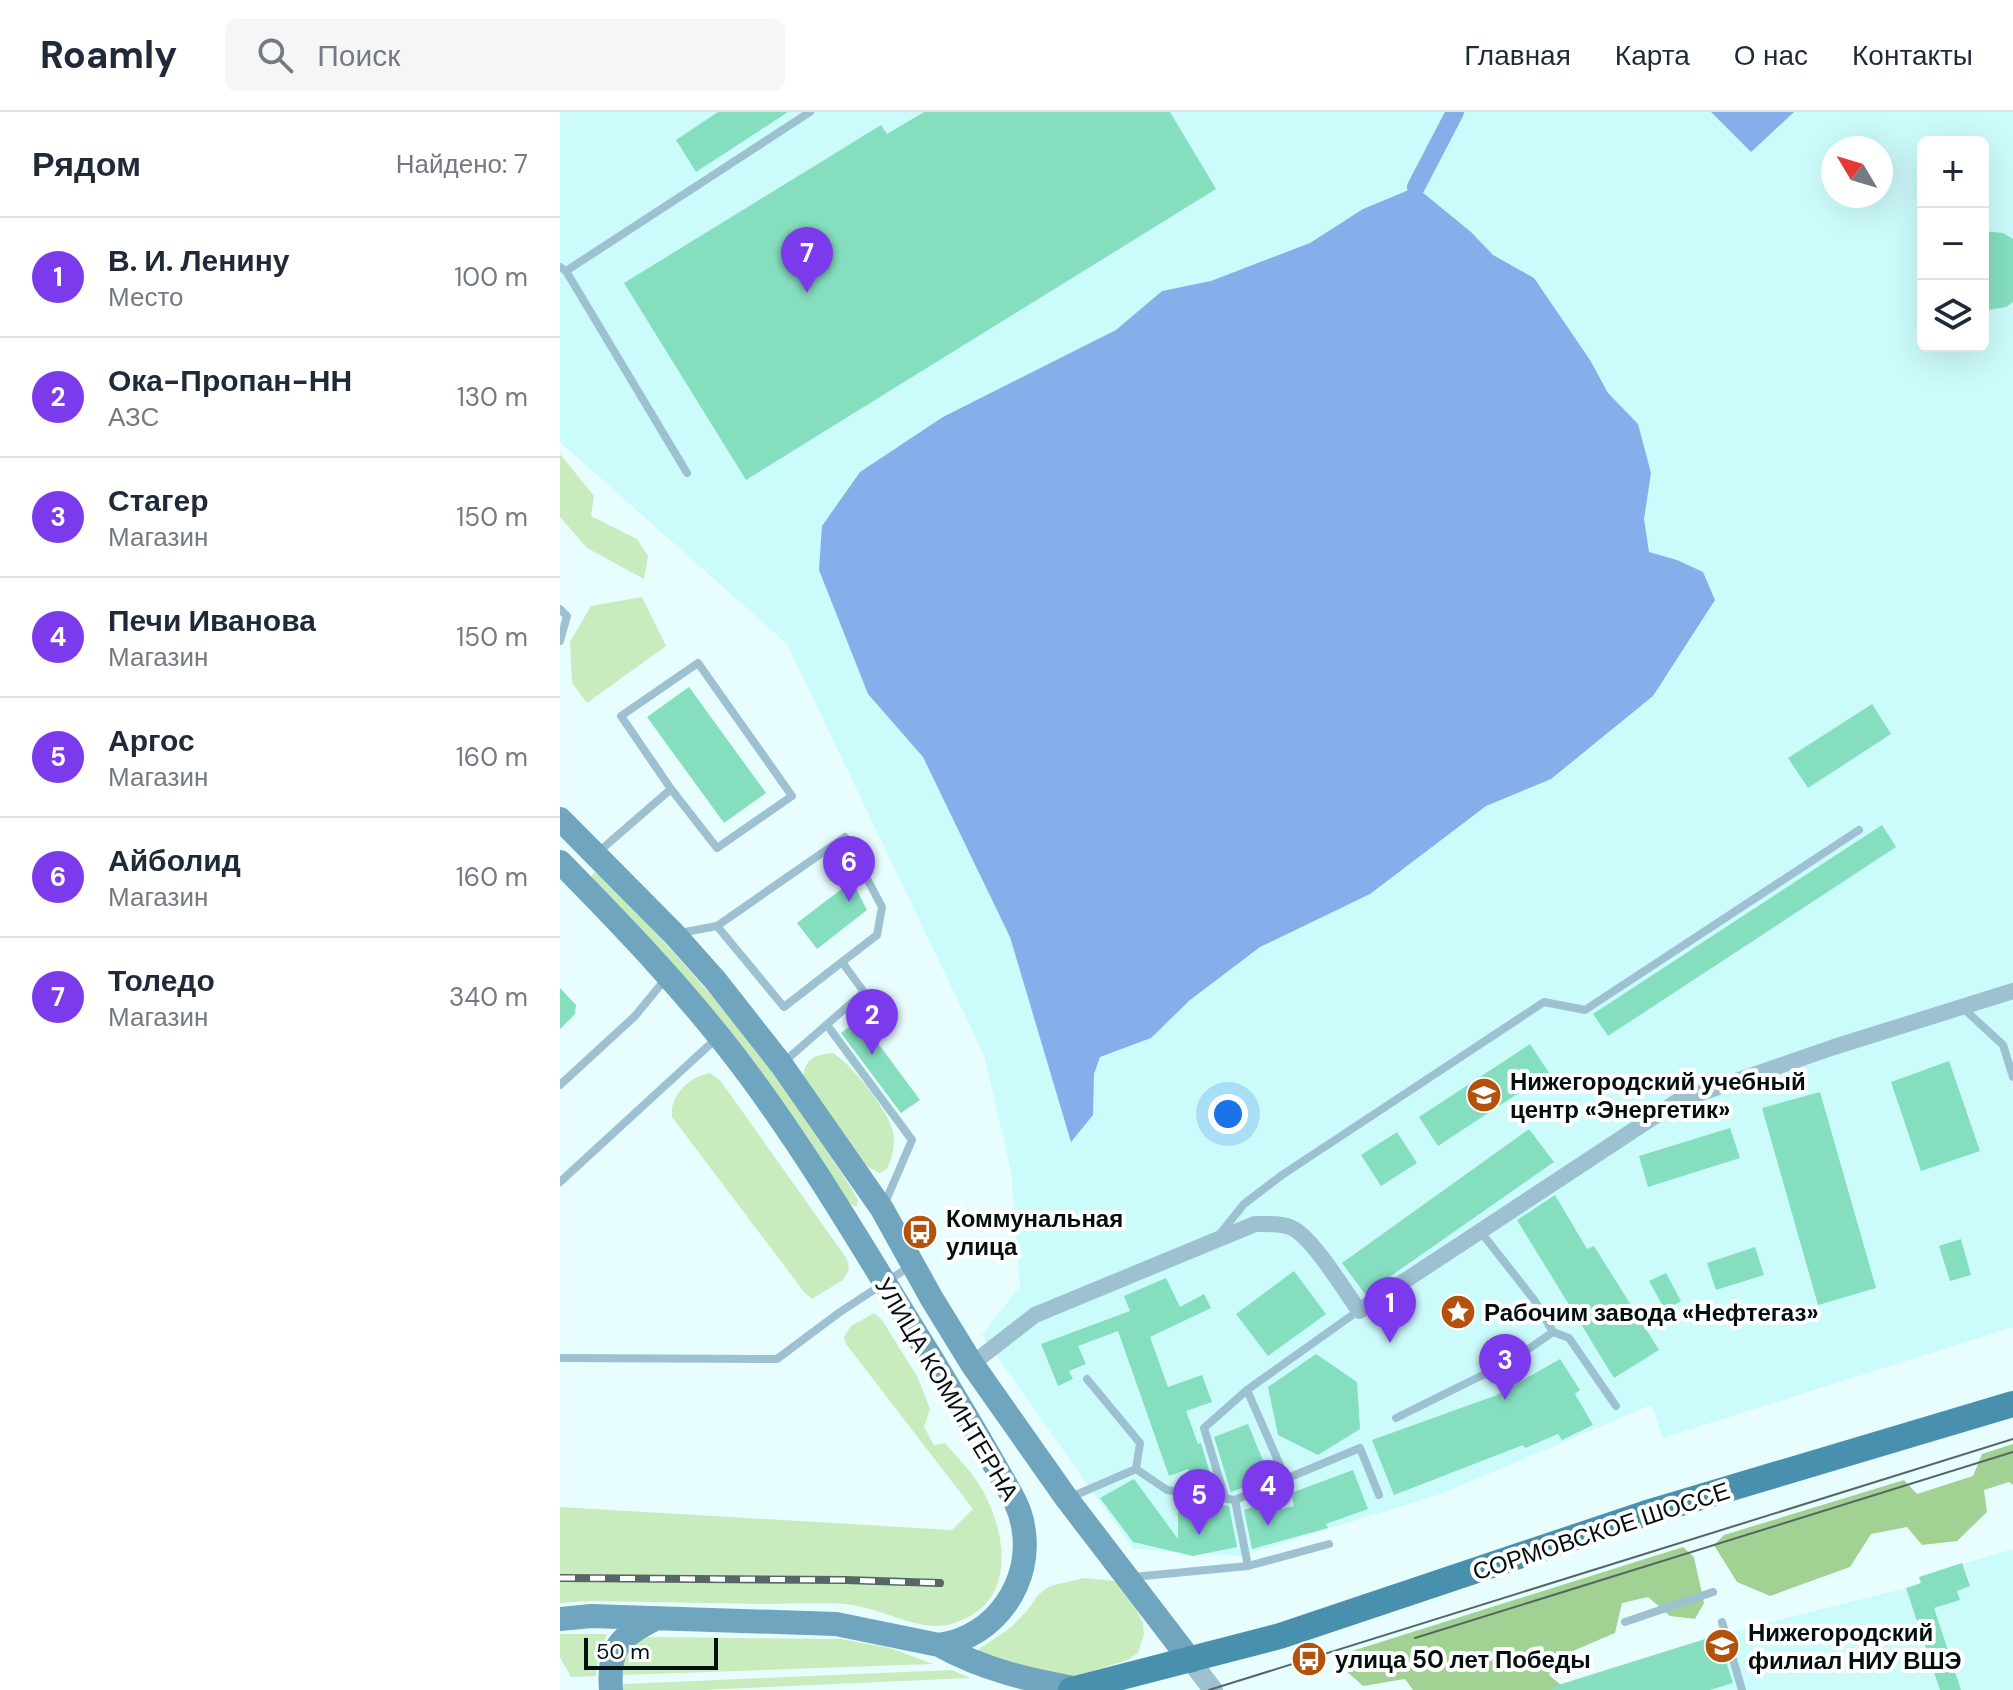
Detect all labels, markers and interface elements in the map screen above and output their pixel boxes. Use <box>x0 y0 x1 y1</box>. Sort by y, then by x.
search box <box>225 19 785 91</box>
text: Roamly <box>40 30 177 80</box>
icon: search <box>253 33 297 77</box>
text: Поиск <box>317 36 400 75</box>
text: Главная <box>1464 37 1571 74</box>
text: Карта <box>1615 37 1690 74</box>
text: О нас <box>1734 37 1808 74</box>
text: Контакты <box>1852 37 1973 74</box>
north arrow <box>1821 136 1893 208</box>
map controls <box>1917 136 1989 352</box>
button: + <box>1917 136 1989 208</box>
text: Рядом <box>32 142 141 187</box>
text: Найдено: 7 <box>396 147 528 181</box>
button: − <box>1917 208 1989 280</box>
pin: 7 <box>781 227 833 293</box>
text: В. И. Ленину <box>108 241 290 280</box>
text: 1 <box>53 260 63 294</box>
text: 100 m <box>454 260 528 294</box>
text: Место <box>108 280 184 314</box>
button: layers <box>1917 280 1989 352</box>
text: Ока-Пропан-НН <box>108 361 352 400</box>
text: 2 <box>50 380 66 414</box>
text: 130 m <box>457 380 528 414</box>
text: АЗС <box>108 400 159 434</box>
text: Стагер <box>108 481 209 520</box>
text: 3 <box>50 500 66 534</box>
text: 150 m <box>456 500 528 534</box>
text: Магазин <box>108 520 208 554</box>
text: Печи Иванова <box>108 601 316 640</box>
text: 4 <box>50 620 66 654</box>
text: 150 m <box>456 620 528 654</box>
text: Магазин <box>108 640 208 674</box>
text: Аргос <box>108 721 195 760</box>
text: 5 <box>50 740 66 774</box>
text: 160 m <box>456 740 528 774</box>
text: Магазин <box>108 760 208 794</box>
pin: 6 <box>823 836 875 902</box>
text: Айболид <box>108 841 241 880</box>
text: 6 <box>50 860 66 894</box>
text: 160 m <box>456 860 528 894</box>
text: Магазин <box>108 880 208 914</box>
text: Толедо <box>108 961 215 1000</box>
text: 7 <box>51 980 65 1014</box>
text: 340 m <box>449 980 528 1014</box>
pin: 2 <box>846 989 898 1055</box>
text: Магазин <box>108 1000 208 1034</box>
place label: Нижегородский учебный центр «Энергетик» <box>1510 1066 1806 1125</box>
school or university icon: Нижегородский учебный центр «Энергетик» <box>1465 1076 1503 1114</box>
your location <box>1208 1094 1248 1134</box>
place label: Коммунальная улица <box>946 1203 1123 1262</box>
bus stop icon: Коммунальная улица <box>901 1213 939 1251</box>
street label: УЛИЦА КОМИНТЕРНА <box>868 1272 1026 1506</box>
pin: 1 <box>1364 1277 1416 1343</box>
place icon: Рабочим завода «Нефтегаз» <box>1439 1293 1477 1331</box>
place label: Рабочим завода «Нефтегаз» <box>1484 1297 1819 1328</box>
pin: 3 <box>1479 1334 1531 1400</box>
pin: 4 <box>1242 1460 1294 1526</box>
pin: 5 <box>1173 1469 1225 1535</box>
street label: СОРМОВСКОЕ ШОССЕ <box>1469 1475 1733 1587</box>
place label: Нижегородский филиал НИУ ВШЭ <box>1748 1617 1962 1676</box>
school or university icon: Нижегородский филиал НИУ ВШЭ <box>1703 1627 1741 1665</box>
scale bar <box>584 1634 718 1670</box>
text: 50 m <box>596 1637 650 1666</box>
bus stop icon: улица 50 лет Победы <box>1290 1640 1328 1678</box>
place label: улица 50 лет Победы <box>1335 1644 1591 1675</box>

